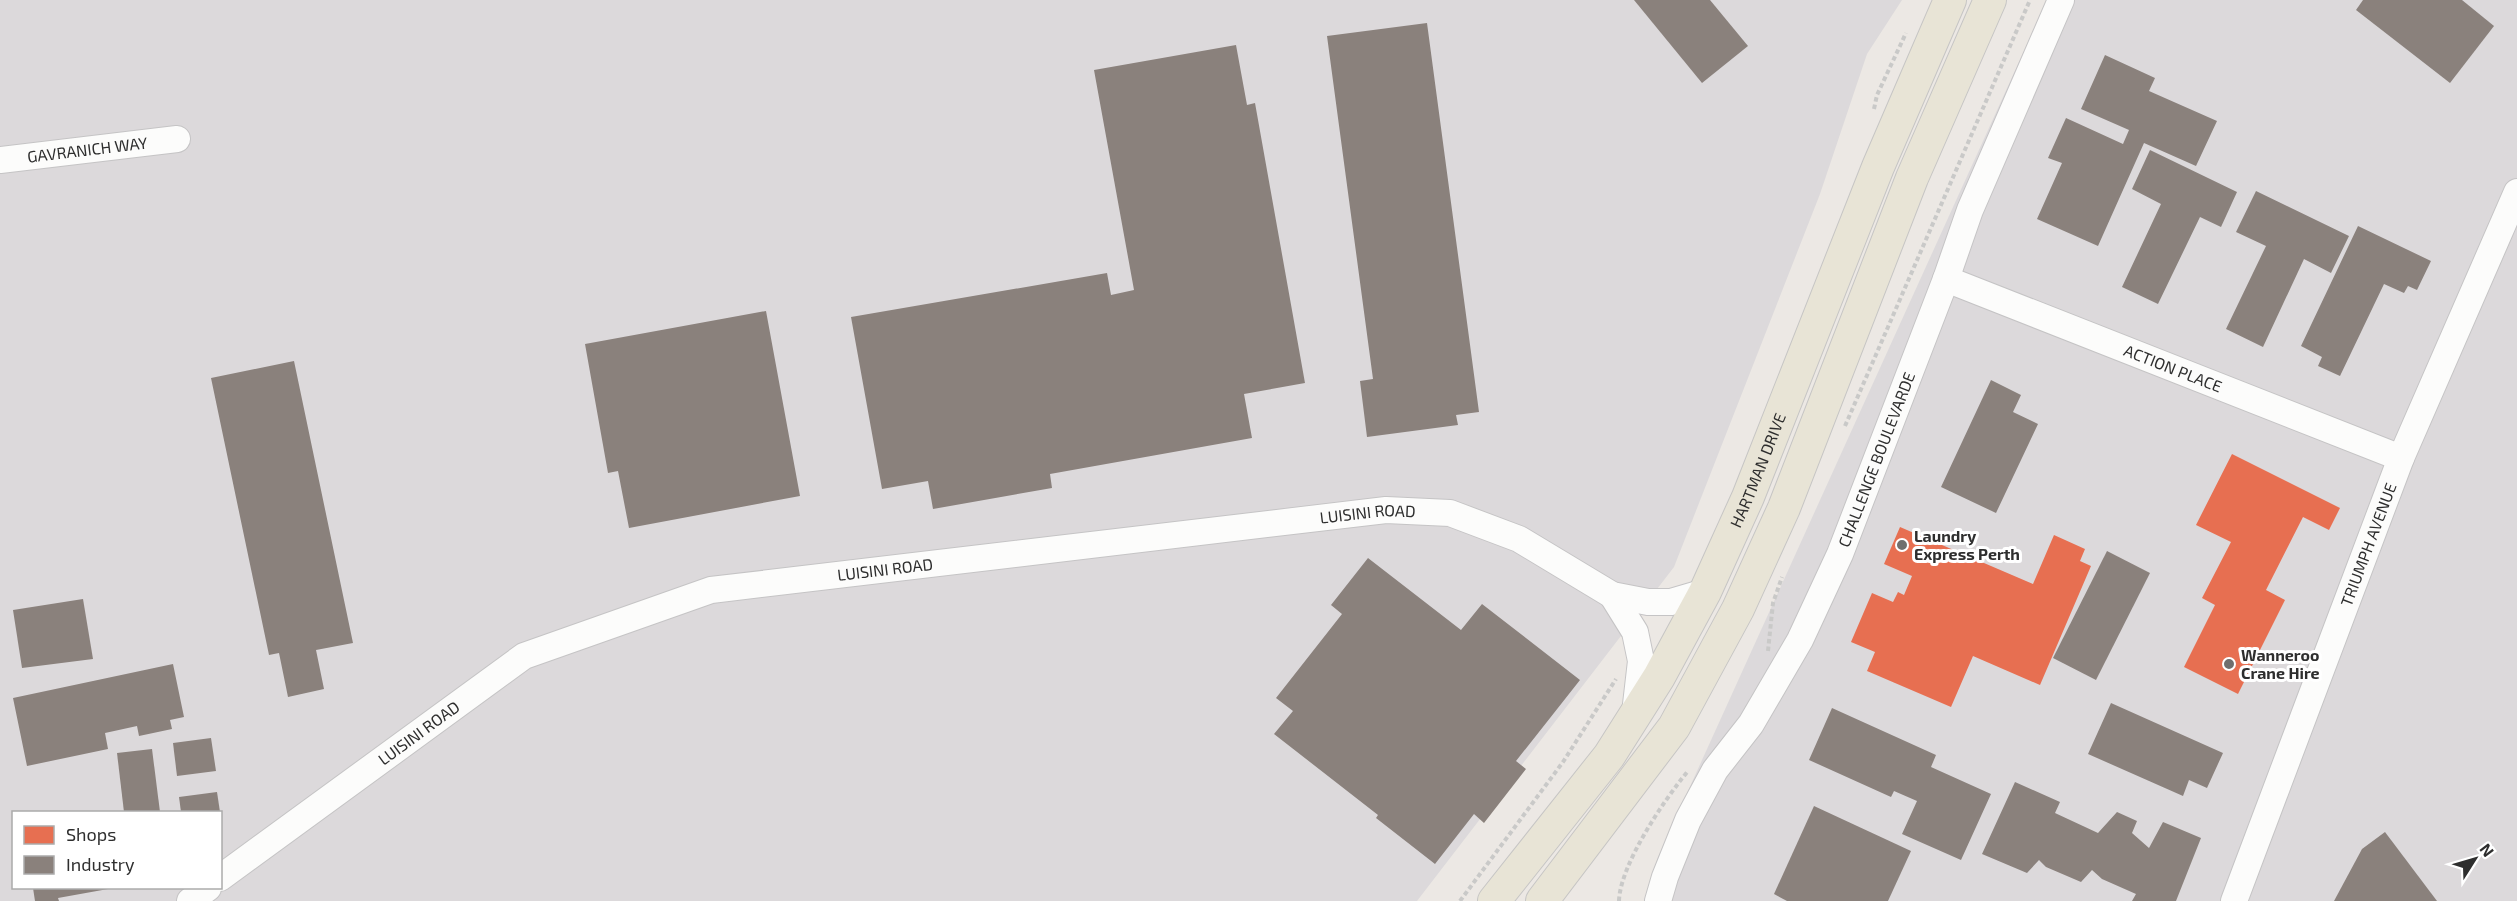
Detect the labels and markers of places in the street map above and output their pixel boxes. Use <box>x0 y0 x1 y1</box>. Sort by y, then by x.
place label: Laundry Express Perth <box>1914 526 2020 563</box>
marker: Laundry Express Perth <box>1895 538 1909 552</box>
place label: Wanneroo Crane Hire <box>2241 645 2320 682</box>
marker: Wanneroo Crane Hire <box>2222 657 2236 671</box>

